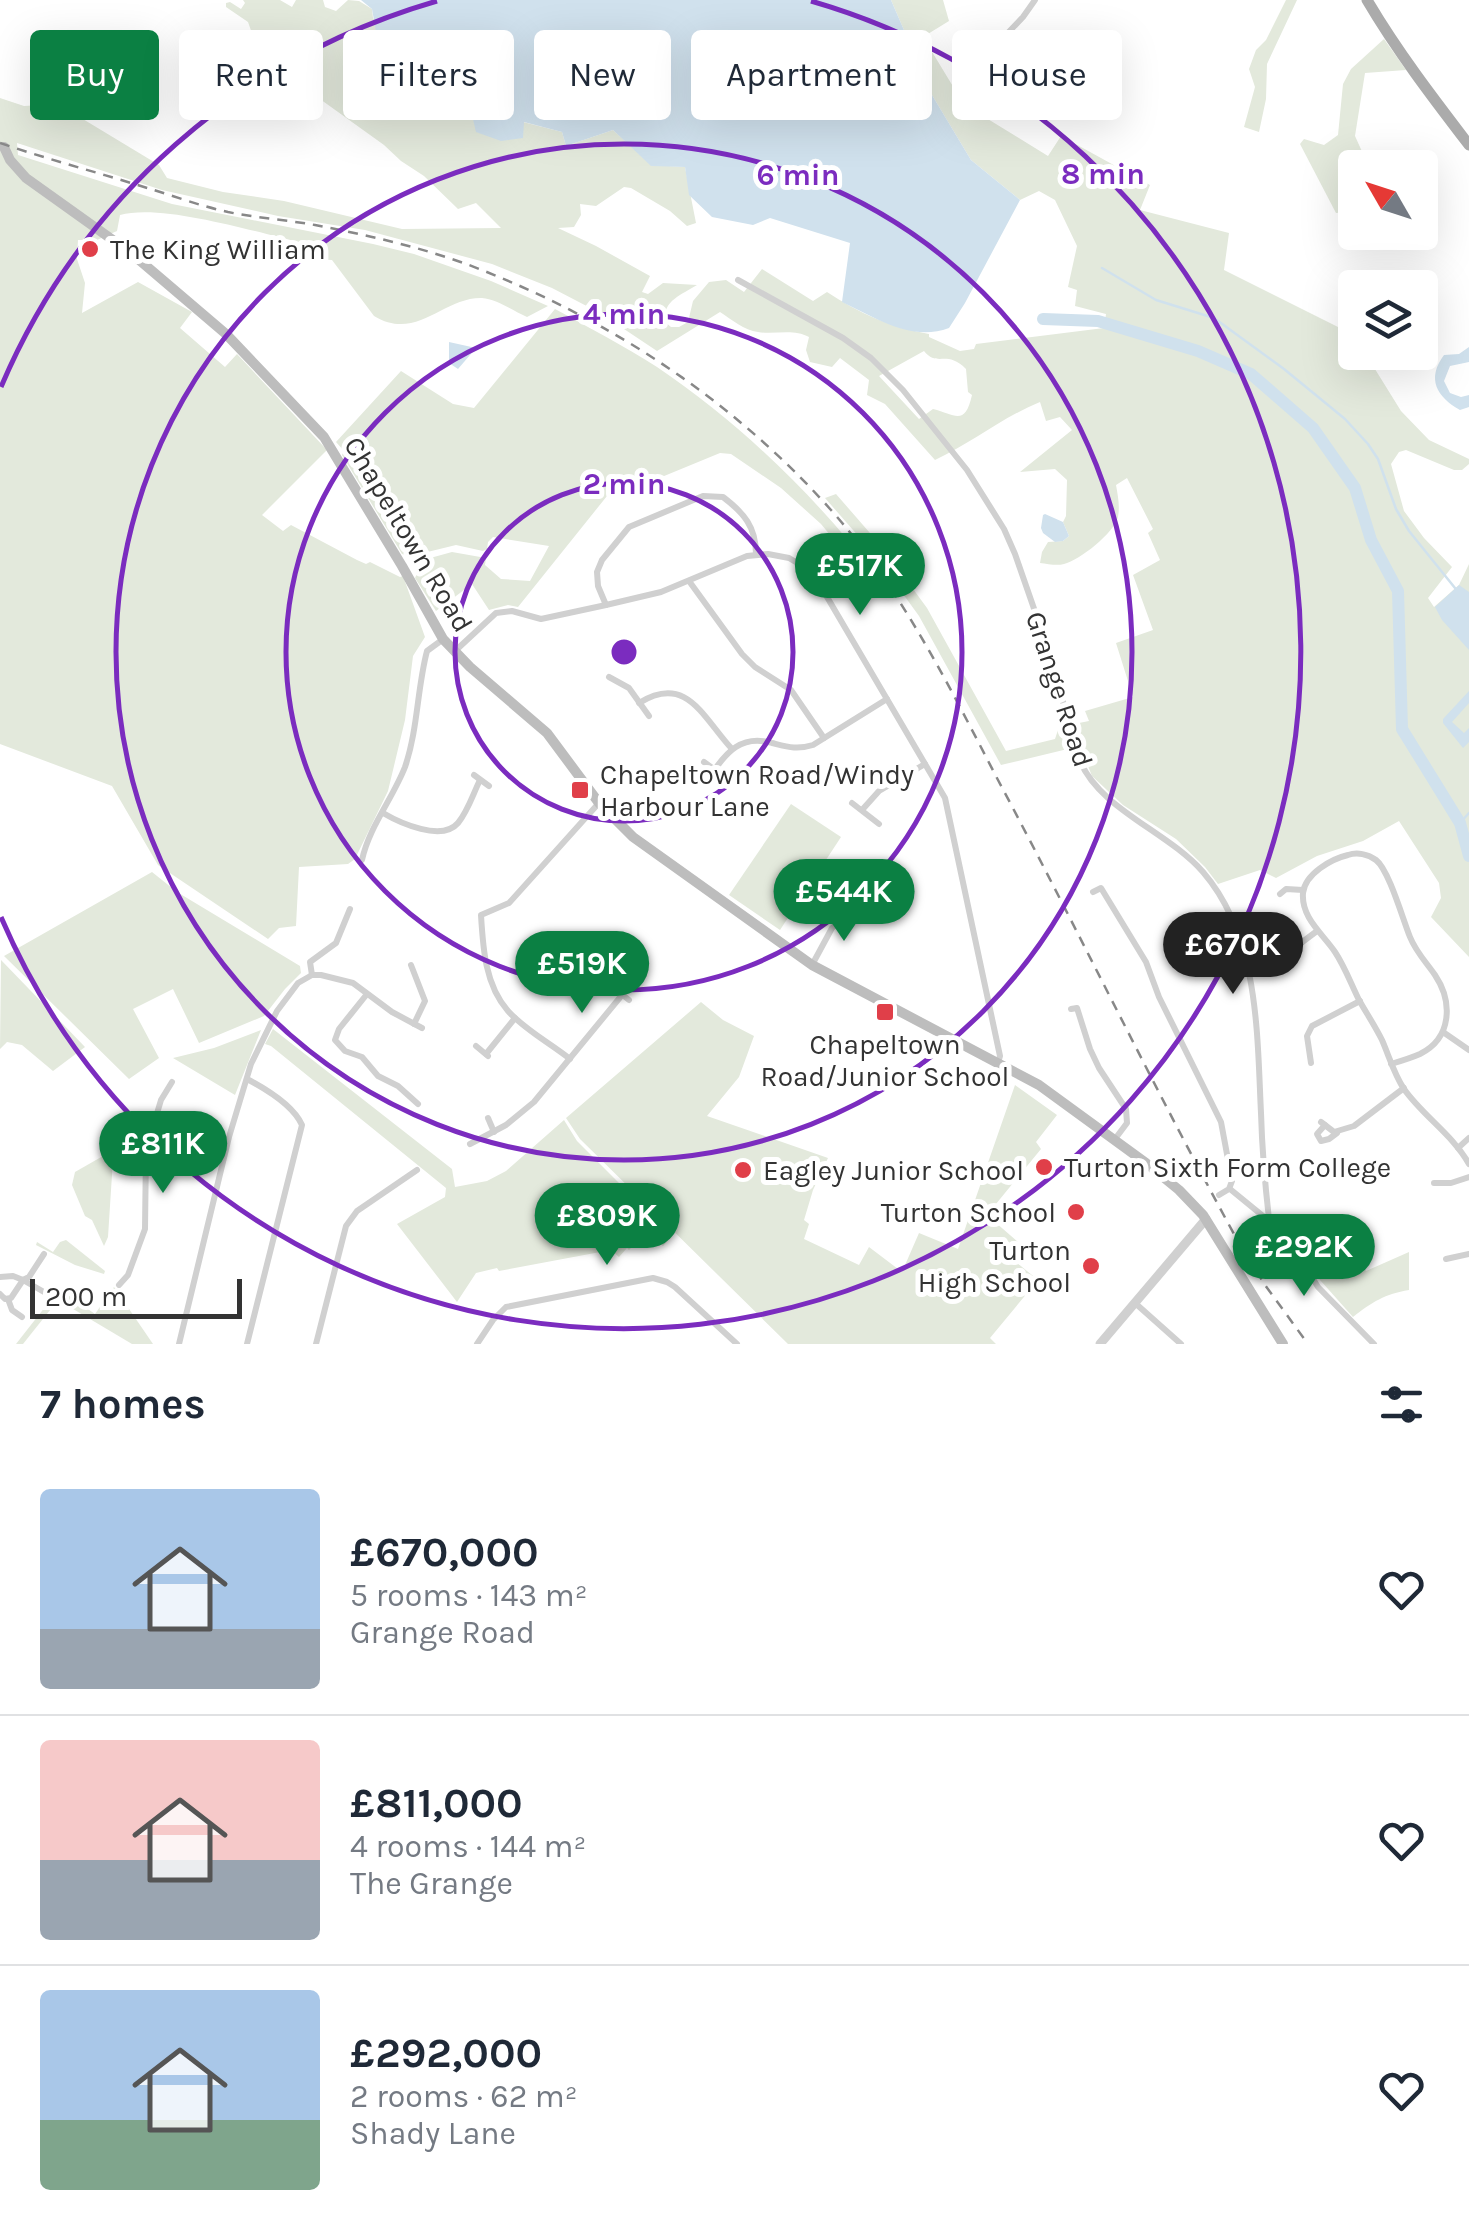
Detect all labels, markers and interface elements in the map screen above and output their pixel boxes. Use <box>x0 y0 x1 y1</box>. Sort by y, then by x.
chip: Buy <box>30 30 159 120</box>
chip: Rent <box>179 30 323 120</box>
chip: Filters <box>343 30 514 120</box>
chip: New <box>534 30 671 120</box>
chip: Apartment <box>691 30 932 120</box>
chip: House <box>952 30 1122 120</box>
north arrow <box>1338 150 1438 250</box>
map controls <box>1338 150 1438 370</box>
text: 8 min <box>1061 156 1145 192</box>
text: 6 min <box>757 157 839 193</box>
place label: The King William <box>110 233 326 266</box>
marker: The King William <box>79 238 101 260</box>
button: layers <box>1338 270 1438 370</box>
text: 4 min <box>583 296 665 332</box>
street label: Chapeltown Road <box>337 431 480 638</box>
text: 2 min <box>583 466 665 502</box>
pin: £517K <box>790 533 930 618</box>
text: £517K <box>817 547 903 584</box>
street label: Grange Road <box>1019 607 1100 771</box>
centre of rings <box>606 634 642 670</box>
place label: Chapeltown Road/Windy Harbour Lane <box>600 758 914 823</box>
marker: Chapeltown Road/Windy Harbour Lane <box>569 779 591 801</box>
pin: £544K <box>774 859 914 944</box>
text: £544K <box>796 873 892 910</box>
pin: £670K <box>1163 912 1303 997</box>
text: £670K <box>1185 926 1281 963</box>
pin: £519K <box>512 931 652 1016</box>
text: £519K <box>537 945 627 982</box>
marker: Chapeltown Road/Junior School <box>874 1001 896 1023</box>
place label: Chapeltown Road/Junior School <box>761 1028 1009 1093</box>
pin: £811K <box>93 1111 233 1196</box>
text: £811K <box>121 1125 205 1162</box>
place label: Turton Sixth Form College <box>1064 1151 1391 1184</box>
place label: Eagley Junior School <box>763 1154 1024 1187</box>
marker: Turton Sixth Form College <box>1033 1156 1055 1178</box>
marker: Eagley Junior School <box>732 1159 754 1181</box>
pin: £809K <box>537 1183 677 1268</box>
place label: Turton School <box>881 1196 1056 1229</box>
text: £809K <box>557 1197 657 1234</box>
marker: Turton School <box>1065 1201 1087 1223</box>
pin: £292K <box>1234 1214 1374 1299</box>
text: £292K <box>1255 1228 1353 1265</box>
place label: Turton High School <box>918 1234 1071 1299</box>
marker: Turton High School <box>1080 1255 1102 1277</box>
scale bar <box>30 1274 242 1318</box>
text: 200 m <box>45 1280 127 1313</box>
icon: filters <box>1374 1377 1429 1432</box>
text: 7 homes <box>40 1379 206 1429</box>
text: £670,000 <box>350 1527 539 1577</box>
icon: home <box>120 1529 240 1649</box>
icon: heart <box>1374 1562 1429 1617</box>
text: 5 rooms · 143 m² <box>350 1577 588 1614</box>
text: Grange Road <box>350 1614 535 1651</box>
text: £811,000 <box>350 1778 523 1828</box>
icon: home <box>120 1780 240 1900</box>
icon: heart <box>1374 1813 1429 1868</box>
text: 4 rooms · 144 m² <box>350 1828 586 1865</box>
text: The Grange <box>350 1865 513 1902</box>
text: £292,000 <box>350 2028 542 2078</box>
icon: home <box>120 2030 240 2150</box>
icon: heart <box>1374 2063 1429 2118</box>
text: 2 rooms · 62 m² <box>350 2078 578 2115</box>
text: Shady Lane <box>350 2115 516 2152</box>

